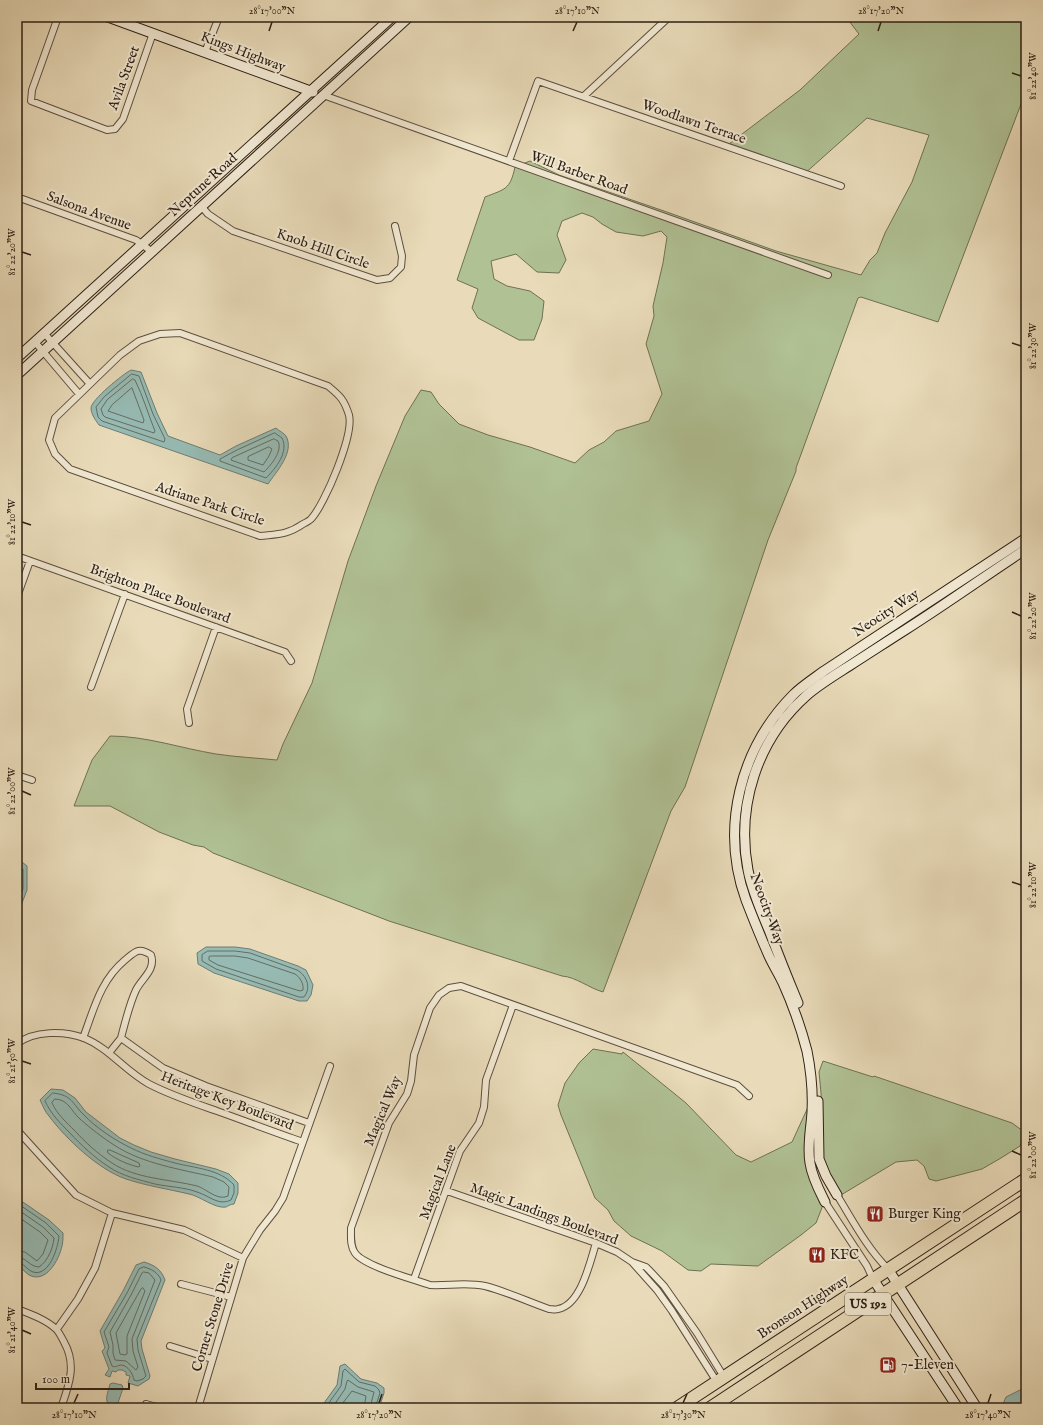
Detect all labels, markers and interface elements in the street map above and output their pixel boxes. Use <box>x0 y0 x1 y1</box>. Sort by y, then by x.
text: 28°17'00"N <box>249 5 296 18</box>
text: 28°17'10"N <box>554 5 600 18</box>
text: 28°17'20"N <box>858 5 904 18</box>
street label: Kings Highway <box>198 28 288 76</box>
street label: Avila Street <box>104 43 144 113</box>
text: 81°22'40"W <box>1027 52 1040 100</box>
street label: Woodlawn Terrace <box>640 96 749 148</box>
street label: Will Barber Road <box>528 147 631 199</box>
street label: Neptune Road <box>165 149 242 221</box>
street label: Salsona Avenue <box>44 187 134 235</box>
street label: Knob Hill Circle <box>274 225 372 274</box>
text: 81°22'20"W <box>6 228 19 276</box>
text: 81°22'30"W <box>1027 322 1040 369</box>
street label: Adriane Park Circle <box>152 478 267 530</box>
text: 81°22'10"W <box>6 499 19 545</box>
street label: Brighton Place Boulevard <box>87 560 233 628</box>
street label: Neocity Way <box>849 585 923 641</box>
text: 81°22'20"W <box>1027 592 1040 640</box>
text: 81°22'00"W <box>6 767 19 815</box>
text: 81°22'10"W <box>1027 862 1040 908</box>
street label: Neocity Way <box>746 870 788 948</box>
text: 81°21'50"W <box>6 1038 19 1084</box>
street label: Heritage Key Boulevard <box>158 1067 296 1135</box>
street label: Magical Way <box>360 1073 406 1149</box>
text: 81°22'00"W <box>1027 1131 1040 1179</box>
street label: Magical Lane <box>415 1141 461 1222</box>
street label: Magic Landings Boulevard <box>467 1179 621 1249</box>
restaurant icon: Burger King <box>865 1204 885 1224</box>
place label: Burger King <box>888 1205 961 1223</box>
restaurant icon: KFC <box>807 1245 827 1265</box>
place label: KFC <box>830 1246 859 1264</box>
street label: Corner Stone Drive <box>188 1259 238 1374</box>
street label: Bronson Highway <box>754 1271 852 1343</box>
road number: US 192 <box>845 1293 891 1315</box>
text: 81°21'40"W <box>6 1306 19 1353</box>
fuel station icon: 7-Eleven <box>878 1355 898 1375</box>
place label: 7-Eleven <box>901 1356 955 1374</box>
scale bar <box>36 1365 129 1391</box>
text: 100 m <box>42 1372 70 1387</box>
text: 28°17'10"N <box>51 1409 97 1422</box>
text: 28°17'20"N <box>356 1409 402 1422</box>
text: 28°17'30"N <box>660 1409 706 1422</box>
text: 28°17'40"N <box>965 1409 1012 1422</box>

